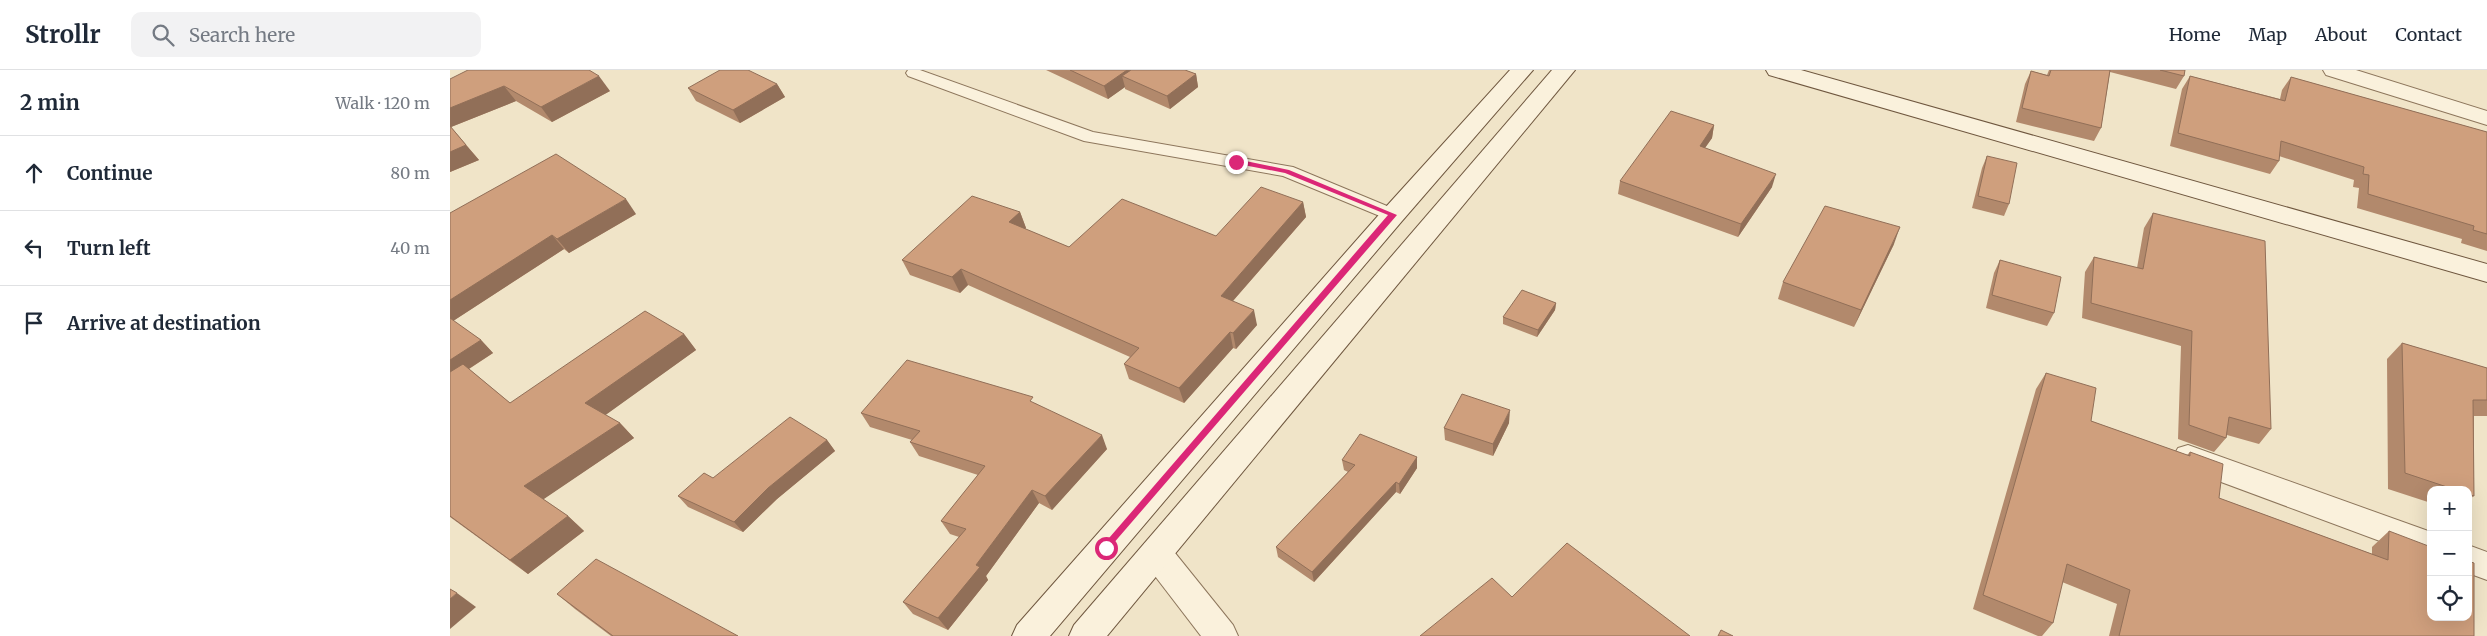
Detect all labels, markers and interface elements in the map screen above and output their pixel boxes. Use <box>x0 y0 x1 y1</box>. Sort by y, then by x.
search box <box>131 12 481 57</box>
text: Strollr <box>25 19 101 50</box>
icon: search <box>149 21 177 49</box>
text: Search here <box>189 23 295 47</box>
text: Home <box>2169 23 2221 46</box>
text: Map <box>2249 23 2287 46</box>
text: About <box>2315 23 2367 46</box>
text: Contact <box>2395 23 2462 46</box>
text: 2 min <box>20 89 80 116</box>
text: Walk · 120 m <box>335 93 430 113</box>
route end <box>1225 151 1248 174</box>
icon: ahead <box>20 159 48 187</box>
text: Continue <box>67 161 153 185</box>
text: 80 m <box>391 163 430 183</box>
icon: left <box>20 234 48 262</box>
text: Turn left <box>67 236 151 260</box>
text: 40 m <box>390 238 430 258</box>
icon: arrive <box>20 309 48 337</box>
text: Arrive at destination <box>67 311 261 335</box>
map controls <box>2427 486 2472 621</box>
button: + <box>2427 486 2472 531</box>
button: − <box>2427 531 2472 576</box>
route start <box>1095 537 1118 560</box>
button: locate <box>2427 576 2472 621</box>

